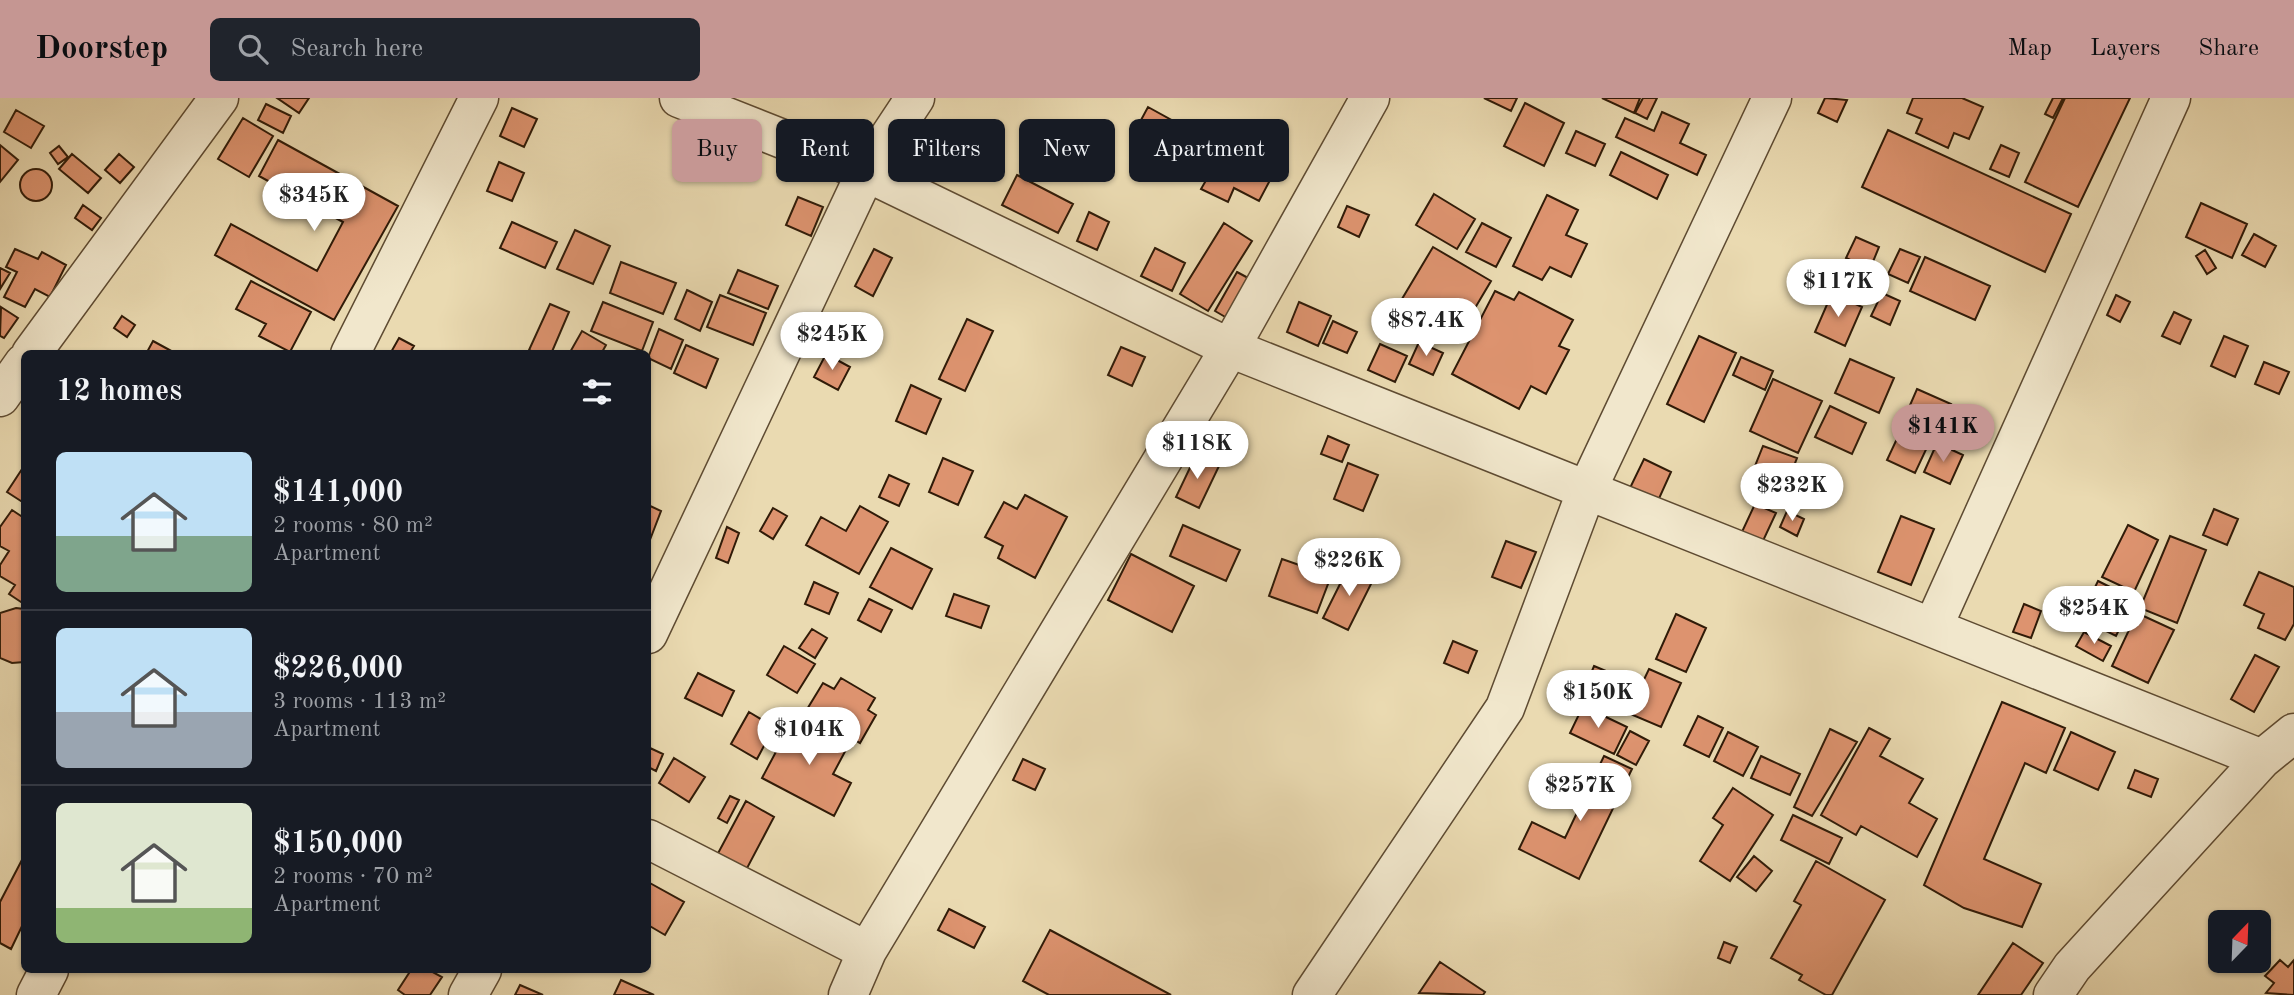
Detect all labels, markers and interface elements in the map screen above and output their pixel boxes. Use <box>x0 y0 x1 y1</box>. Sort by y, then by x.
search box <box>210 18 700 81</box>
icon: search <box>234 30 272 68</box>
text: Doorstep <box>35 33 168 66</box>
text: Search here <box>290 36 423 62</box>
text: Map <box>2008 37 2052 61</box>
text: Layers <box>2090 37 2160 61</box>
text: Share <box>2198 37 2259 61</box>
chip: Buy <box>672 119 762 182</box>
chip: Rent <box>776 119 874 182</box>
chip: Filters <box>888 119 1005 182</box>
chip: New <box>1019 119 1115 182</box>
chip: Apartment <box>1129 119 1289 182</box>
pin: $345K <box>265 174 363 233</box>
text: $345K <box>278 184 350 207</box>
pin: $117K <box>1789 260 1887 319</box>
text: $117K <box>1802 270 1874 293</box>
pin: $87.4K <box>1369 299 1483 358</box>
text: $87.4K <box>1387 309 1465 332</box>
pin: $245K <box>783 313 881 372</box>
text: $245K <box>796 323 868 346</box>
icon: filters <box>578 373 616 411</box>
text: 12 homes <box>56 377 182 407</box>
pin: $141K <box>1894 404 1992 464</box>
text: $141K <box>1907 415 1979 438</box>
pin: $118K <box>1148 422 1246 481</box>
text: $118K <box>1161 432 1233 455</box>
pin: $232K <box>1743 464 1841 523</box>
text: $232K <box>1756 474 1828 497</box>
text: $141,000 <box>273 478 403 508</box>
icon: home <box>112 480 196 564</box>
text: 2 rooms · 80 m² <box>273 514 433 537</box>
pin: $226K <box>1300 538 1398 598</box>
text: Apartment <box>273 542 381 565</box>
text: $226K <box>1313 549 1385 572</box>
pin: $254K <box>2045 587 2143 646</box>
text: $254K <box>2058 597 2130 620</box>
text: $226,000 <box>273 654 403 684</box>
icon: home <box>112 656 196 740</box>
pin: $150K <box>1549 670 1647 730</box>
text: $150K <box>1562 681 1634 704</box>
text: 3 rooms · 113 m² <box>273 690 446 713</box>
pin: $104K <box>760 708 858 767</box>
text: Apartment <box>273 718 381 741</box>
text: $104K <box>773 718 845 741</box>
pin: $257K <box>1531 764 1629 823</box>
text: $257K <box>1544 774 1616 797</box>
text: $150,000 <box>273 829 403 859</box>
icon: home <box>112 831 196 915</box>
text: 2 rooms · 70 m² <box>273 865 433 888</box>
text: Apartment <box>273 893 381 916</box>
north arrow <box>2208 910 2272 973</box>
map controls <box>2208 910 2271 973</box>

